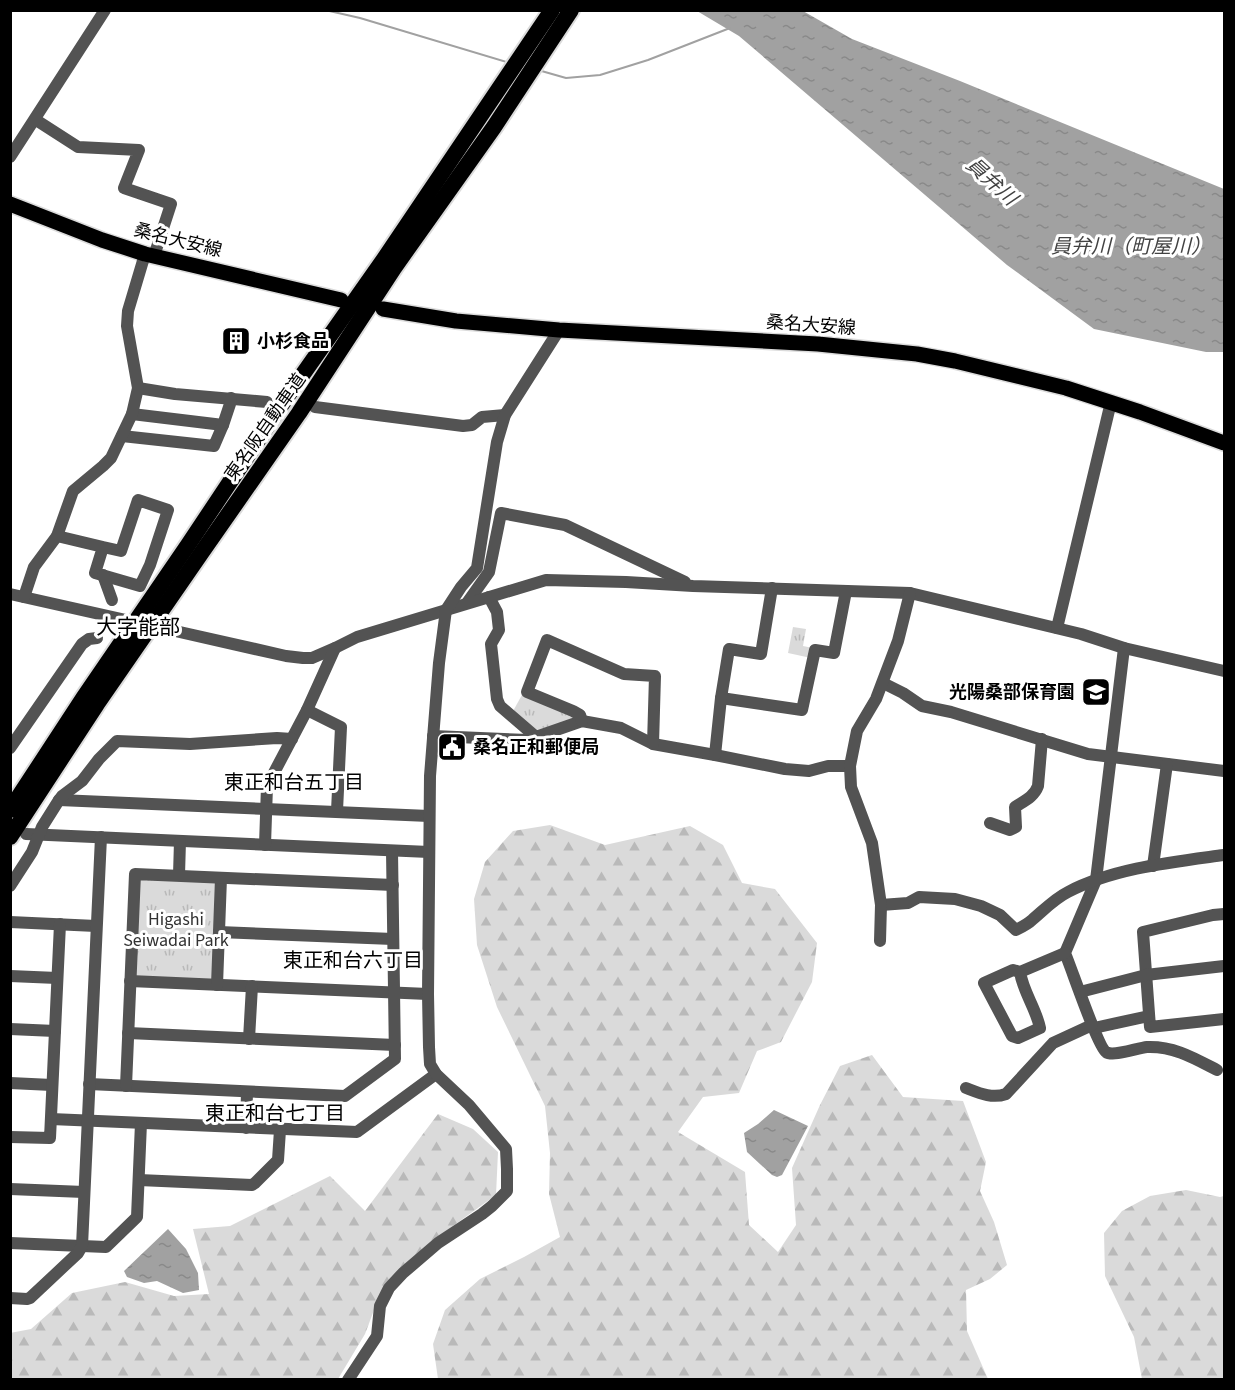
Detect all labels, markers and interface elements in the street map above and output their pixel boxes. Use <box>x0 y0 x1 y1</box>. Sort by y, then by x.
water label: 員弁川 <box>960 151 1024 214</box>
street label: 桑名大安線 <box>131 217 225 264</box>
water label: 員弁川（町屋川） <box>1051 233 1211 261</box>
street label: 桑名大安線 <box>765 310 857 341</box>
building icon: 小杉食品 <box>220 325 252 357</box>
place label: 小杉食品 <box>257 329 329 354</box>
street label: 東名阪自動車道 <box>219 369 312 486</box>
district label: 大字能部 <box>96 612 180 642</box>
school or university icon: 光陽桑部保育園 <box>1080 676 1112 708</box>
place label: 光陽桑部保育園 <box>949 680 1075 705</box>
public building icon: 桑名正和郵便局 <box>436 731 468 763</box>
place label: 桑名正和郵便局 <box>473 735 599 760</box>
district label: 東正和台五丁目 <box>224 769 364 797</box>
park label: Higashi Seiwadai Park <box>123 907 229 953</box>
district label: 東正和台六丁目 <box>283 947 423 975</box>
district label: 東正和台七丁目 <box>205 1100 345 1128</box>

